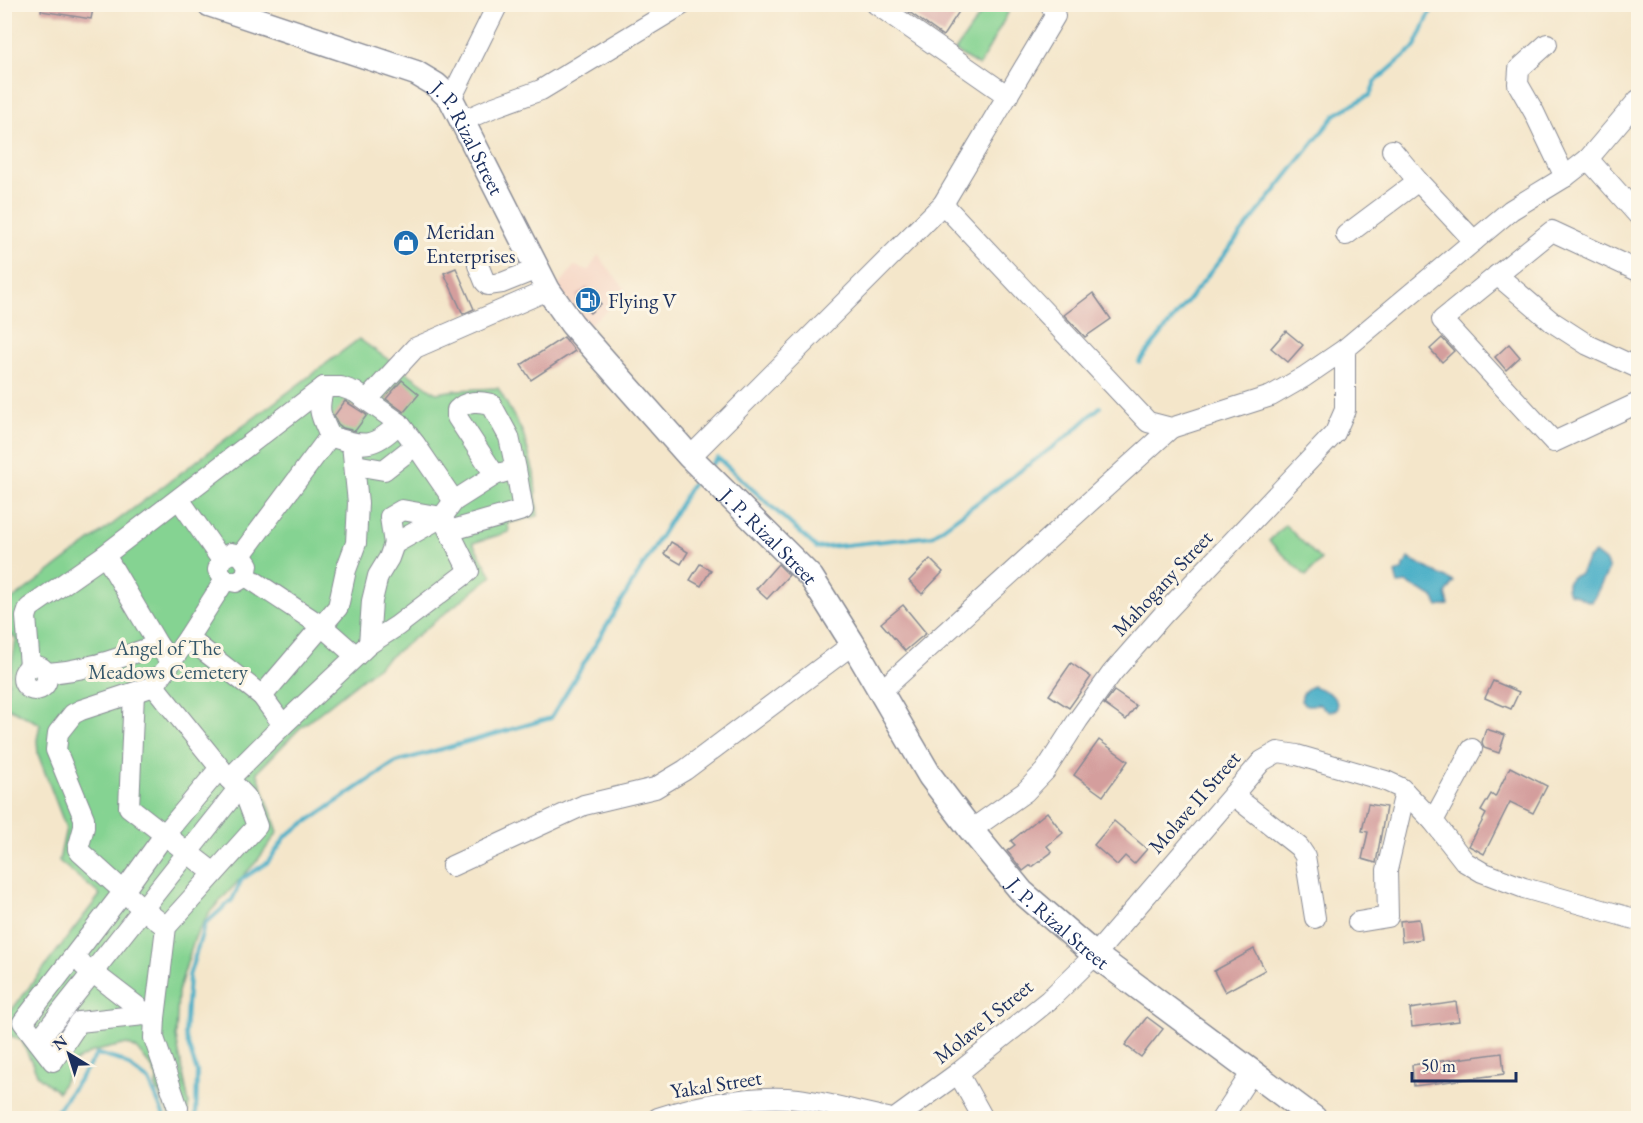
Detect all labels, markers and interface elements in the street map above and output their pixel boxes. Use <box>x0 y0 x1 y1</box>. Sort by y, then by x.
street label: J. P. Rizal Street <box>425 73 511 200</box>
place label: Meridan Enterprises <box>426 218 516 269</box>
shop icon: Meridan Enterprises <box>391 228 421 258</box>
fuel station icon: Flying V <box>573 285 603 315</box>
place label: Flying V <box>608 287 678 314</box>
street label: J. P. Rizal Street <box>714 480 826 589</box>
street label: Mahogany Street <box>1106 524 1218 642</box>
park label: Angel of The Meadows Cemetery <box>88 634 249 685</box>
street label: Molave II Street <box>1142 745 1246 859</box>
street label: J. P. Rizal Street <box>1000 870 1115 975</box>
street label: Molave I Street <box>928 972 1038 1069</box>
north arrow <box>39 1024 99 1084</box>
text: N <box>49 1030 72 1055</box>
scale bar <box>1412 1045 1516 1083</box>
text: 50 m <box>1421 1054 1456 1077</box>
street label: Yakal Street <box>668 1063 764 1105</box>

